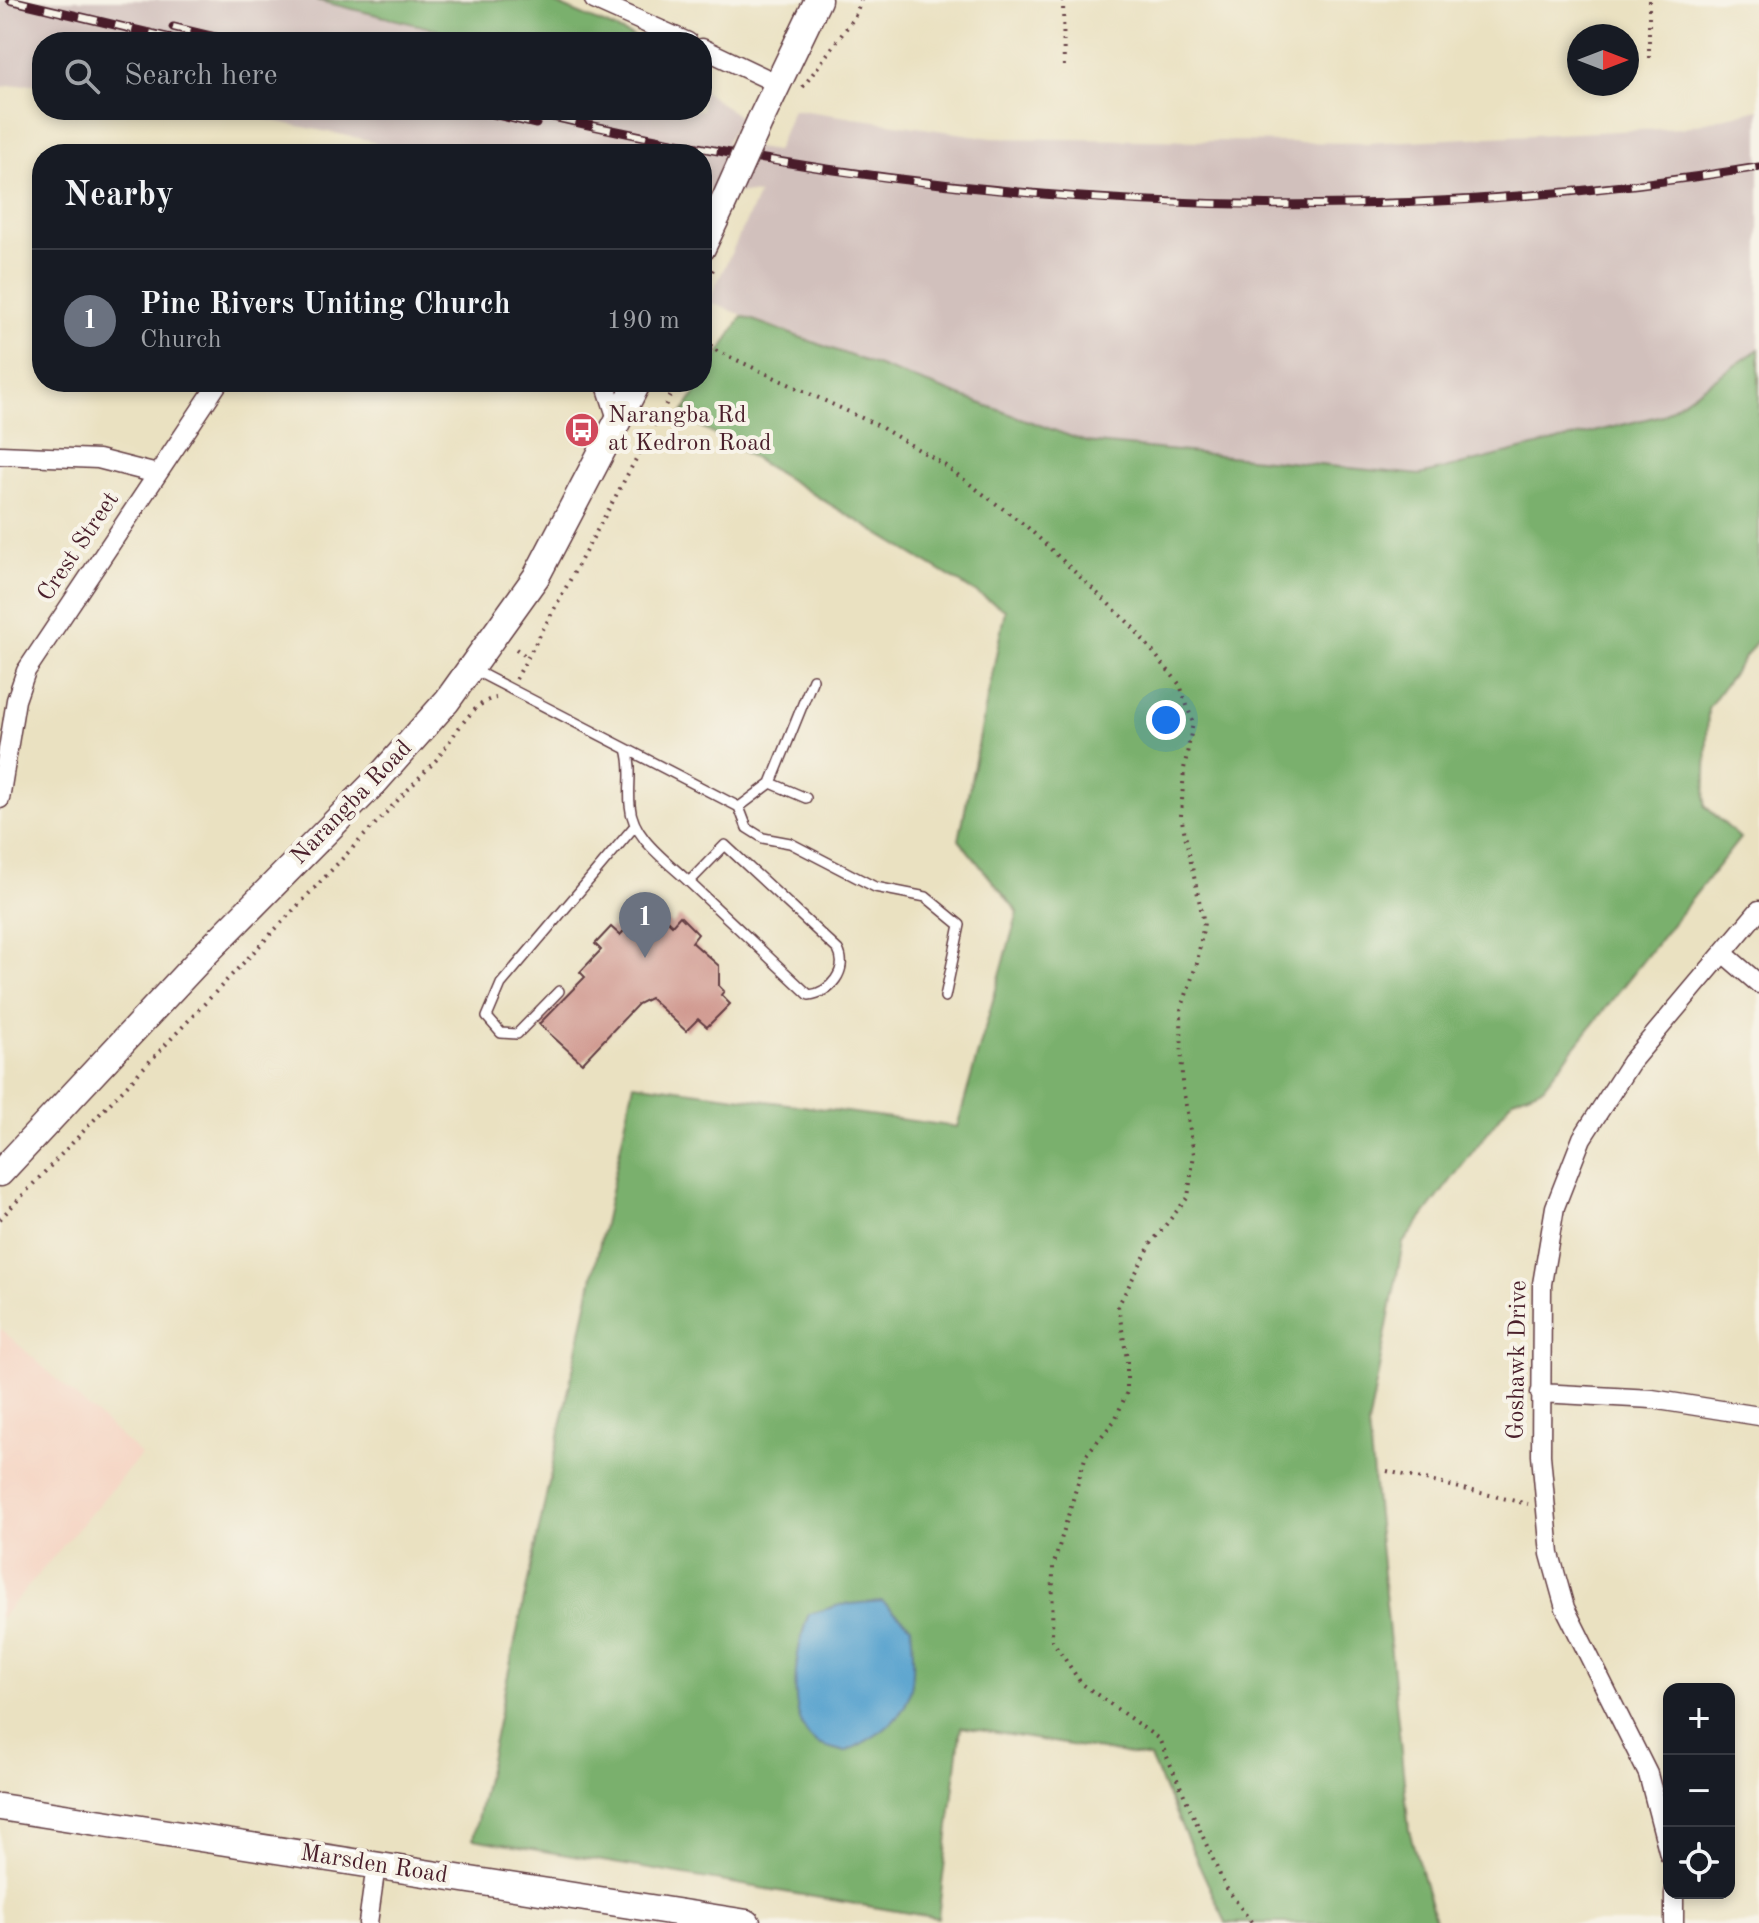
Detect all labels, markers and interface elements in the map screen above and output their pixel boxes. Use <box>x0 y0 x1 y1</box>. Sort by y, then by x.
north arrow <box>1567 24 1639 96</box>
search box <box>32 32 712 120</box>
icon: search <box>60 54 104 98</box>
text: Search here <box>124 61 278 91</box>
text: Nearby <box>64 179 174 213</box>
text: Pine Rivers Uniting Church <box>140 290 511 320</box>
text: 1 <box>82 308 98 334</box>
text: 190 m <box>607 308 680 334</box>
text: Church <box>140 327 222 353</box>
place label: Narangba Rd at Kedron Road <box>608 404 772 456</box>
bus stop icon: Narangba Rd at Kedron Road <box>563 411 601 449</box>
street label: Crest Street <box>34 488 124 606</box>
your location <box>1146 700 1186 740</box>
street label: Narangba Road <box>287 736 417 870</box>
pin: 1 <box>619 892 671 958</box>
street label: Goshawk Drive <box>1505 1280 1531 1440</box>
map controls <box>1663 1683 1735 1899</box>
button: + <box>1663 1683 1735 1755</box>
button: − <box>1663 1755 1735 1827</box>
button: locate <box>1663 1827 1735 1899</box>
street label: Marsden Road <box>299 1841 449 1889</box>

